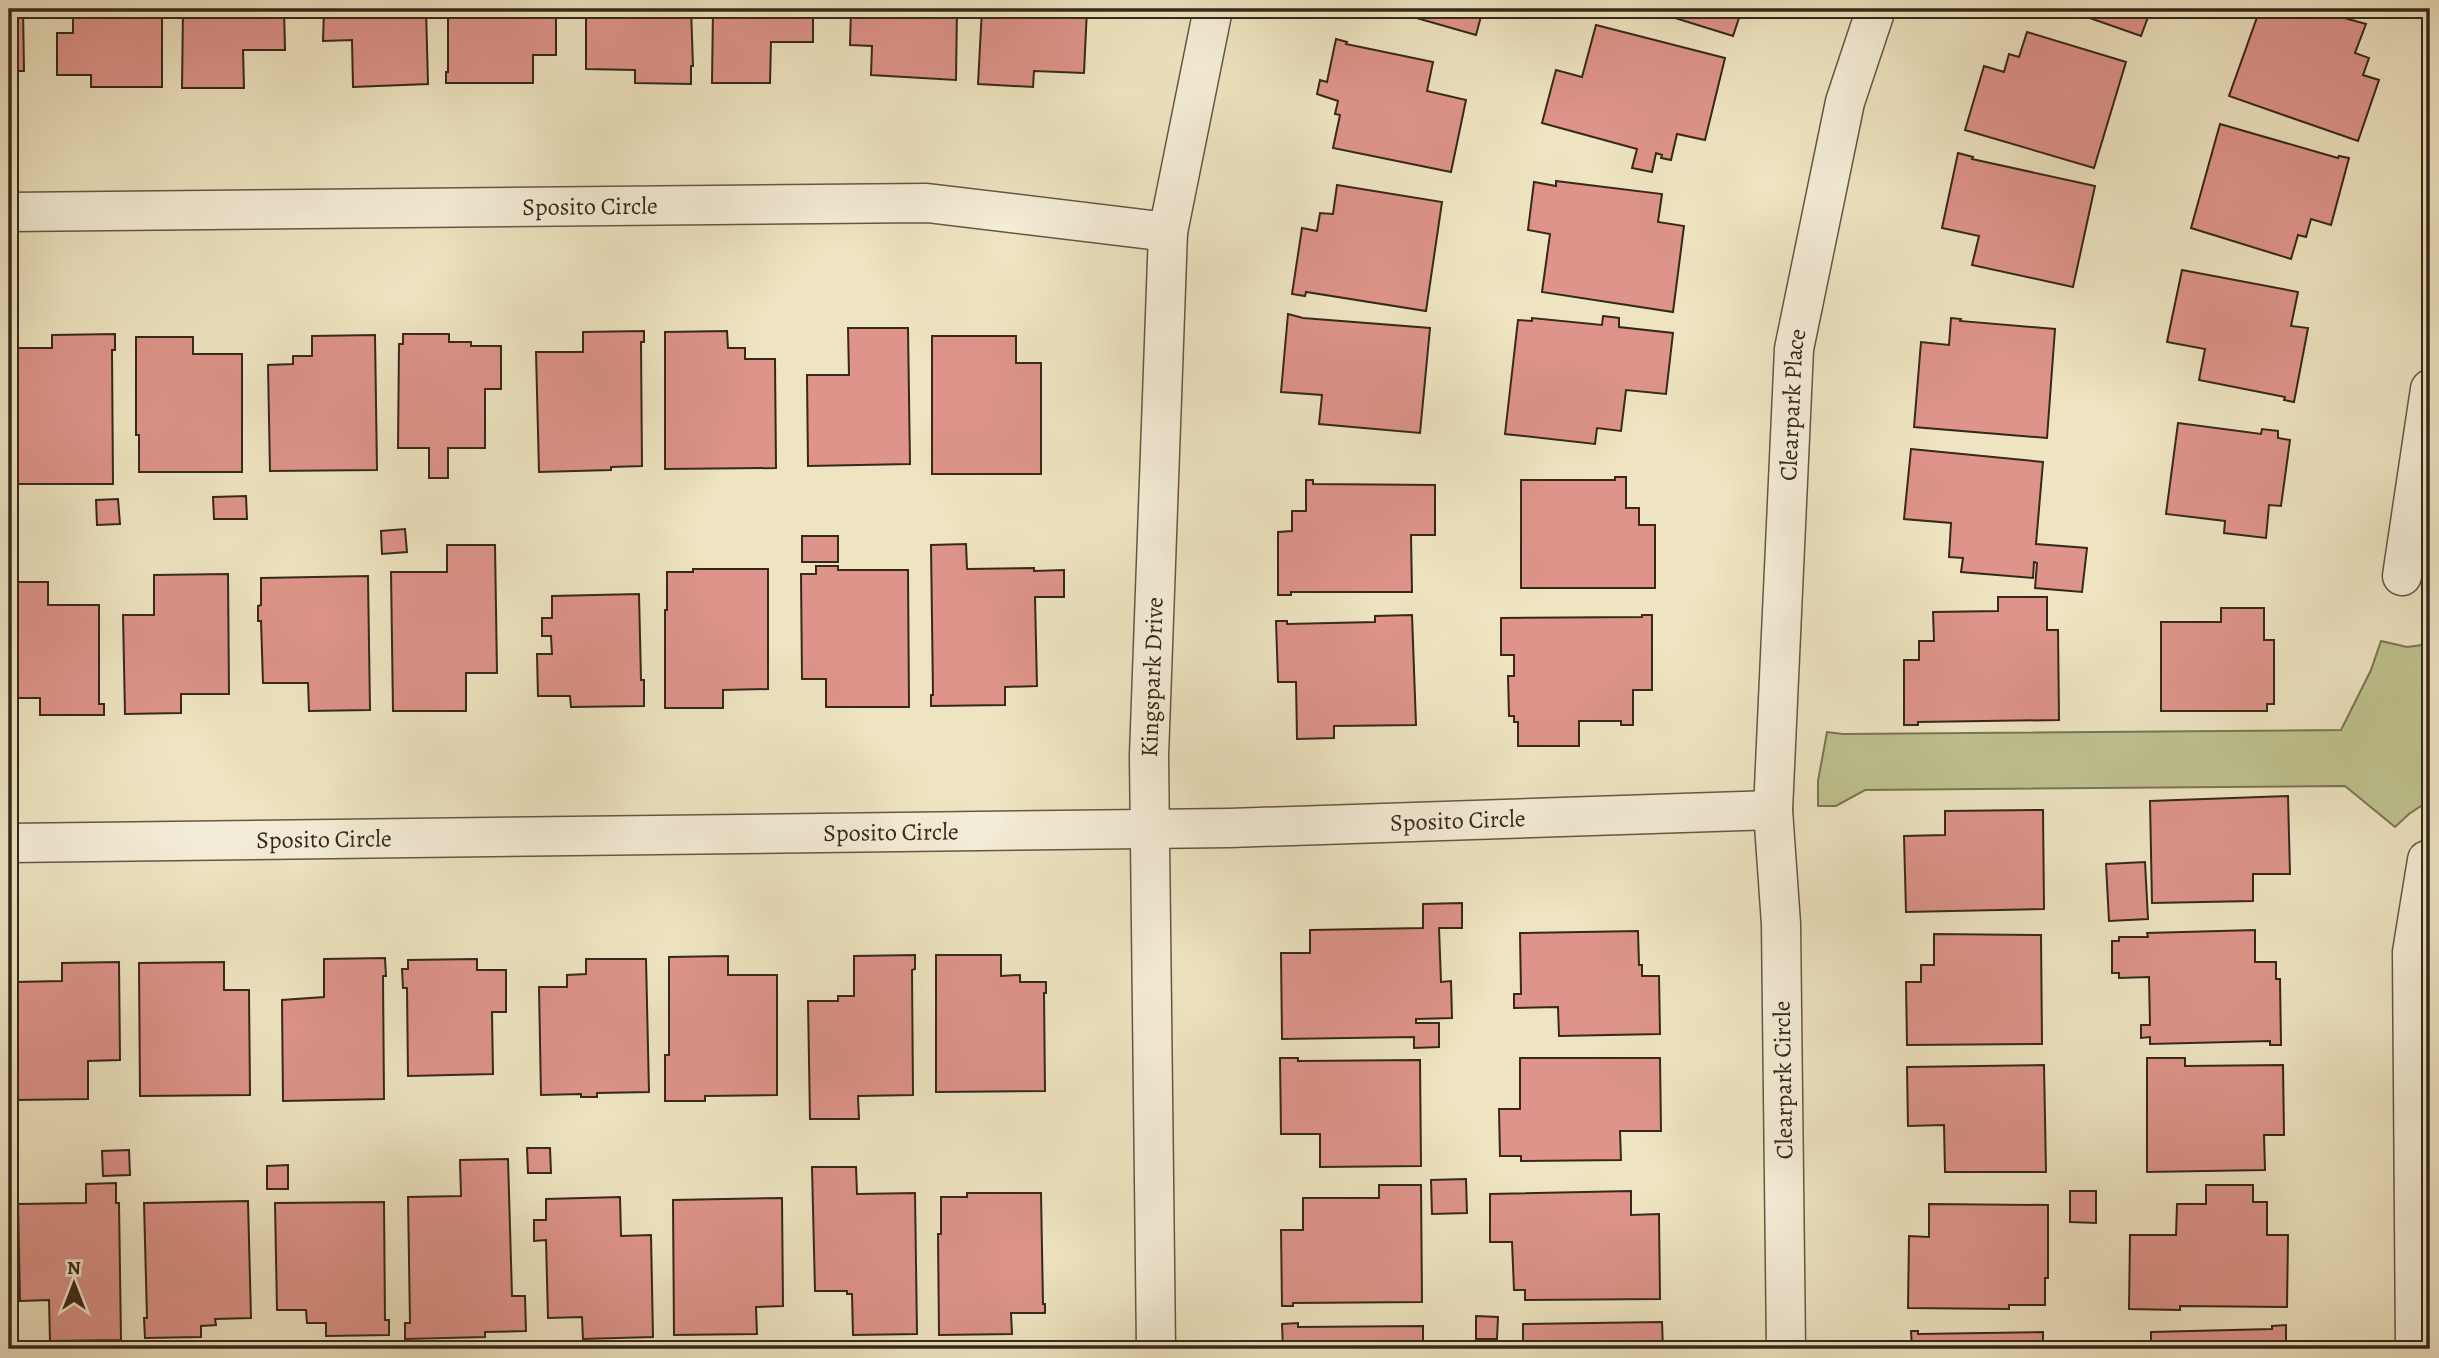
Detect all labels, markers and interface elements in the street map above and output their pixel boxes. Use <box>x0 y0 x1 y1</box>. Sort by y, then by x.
street label: Sposito Circle <box>522 190 658 223</box>
street label: Clearpark Place <box>1772 326 1814 482</box>
street label: Kingspark Drive <box>1133 596 1171 758</box>
street label: Sposito Circle <box>1390 802 1526 839</box>
street label: Sposito Circle <box>823 815 959 849</box>
street label: Sposito Circle <box>256 822 392 856</box>
street label: Clearpark Circle <box>1766 1000 1800 1160</box>
north arrow <box>38 1250 108 1320</box>
text: N <box>67 1255 81 1281</box>

